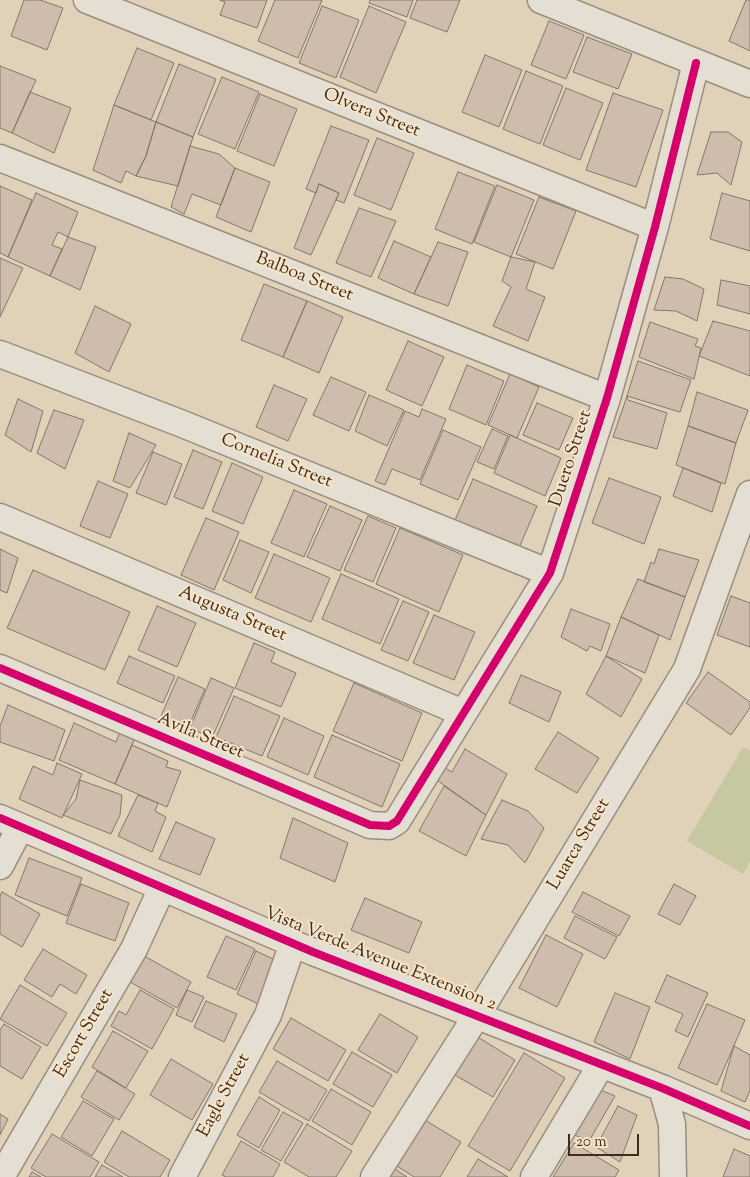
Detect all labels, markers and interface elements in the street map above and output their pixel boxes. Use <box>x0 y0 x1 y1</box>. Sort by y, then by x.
street label: Olvera Street <box>319 85 423 143</box>
street label: Balboa Street <box>252 249 356 307</box>
street label: Duero Street <box>546 408 598 510</box>
street label: Cornelia Street <box>217 430 335 494</box>
street label: Augusta Street <box>175 583 289 647</box>
street label: Avila Street <box>154 709 246 765</box>
street label: Luarca Street <box>544 795 616 895</box>
street label: Vista Verde Avenue Extension 2 <box>261 903 499 1017</box>
street label: Escort Street <box>51 986 119 1082</box>
street label: Eagle Street <box>194 1051 256 1141</box>
scale bar <box>570 1124 641 1156</box>
text: 20 m <box>576 1132 607 1153</box>

